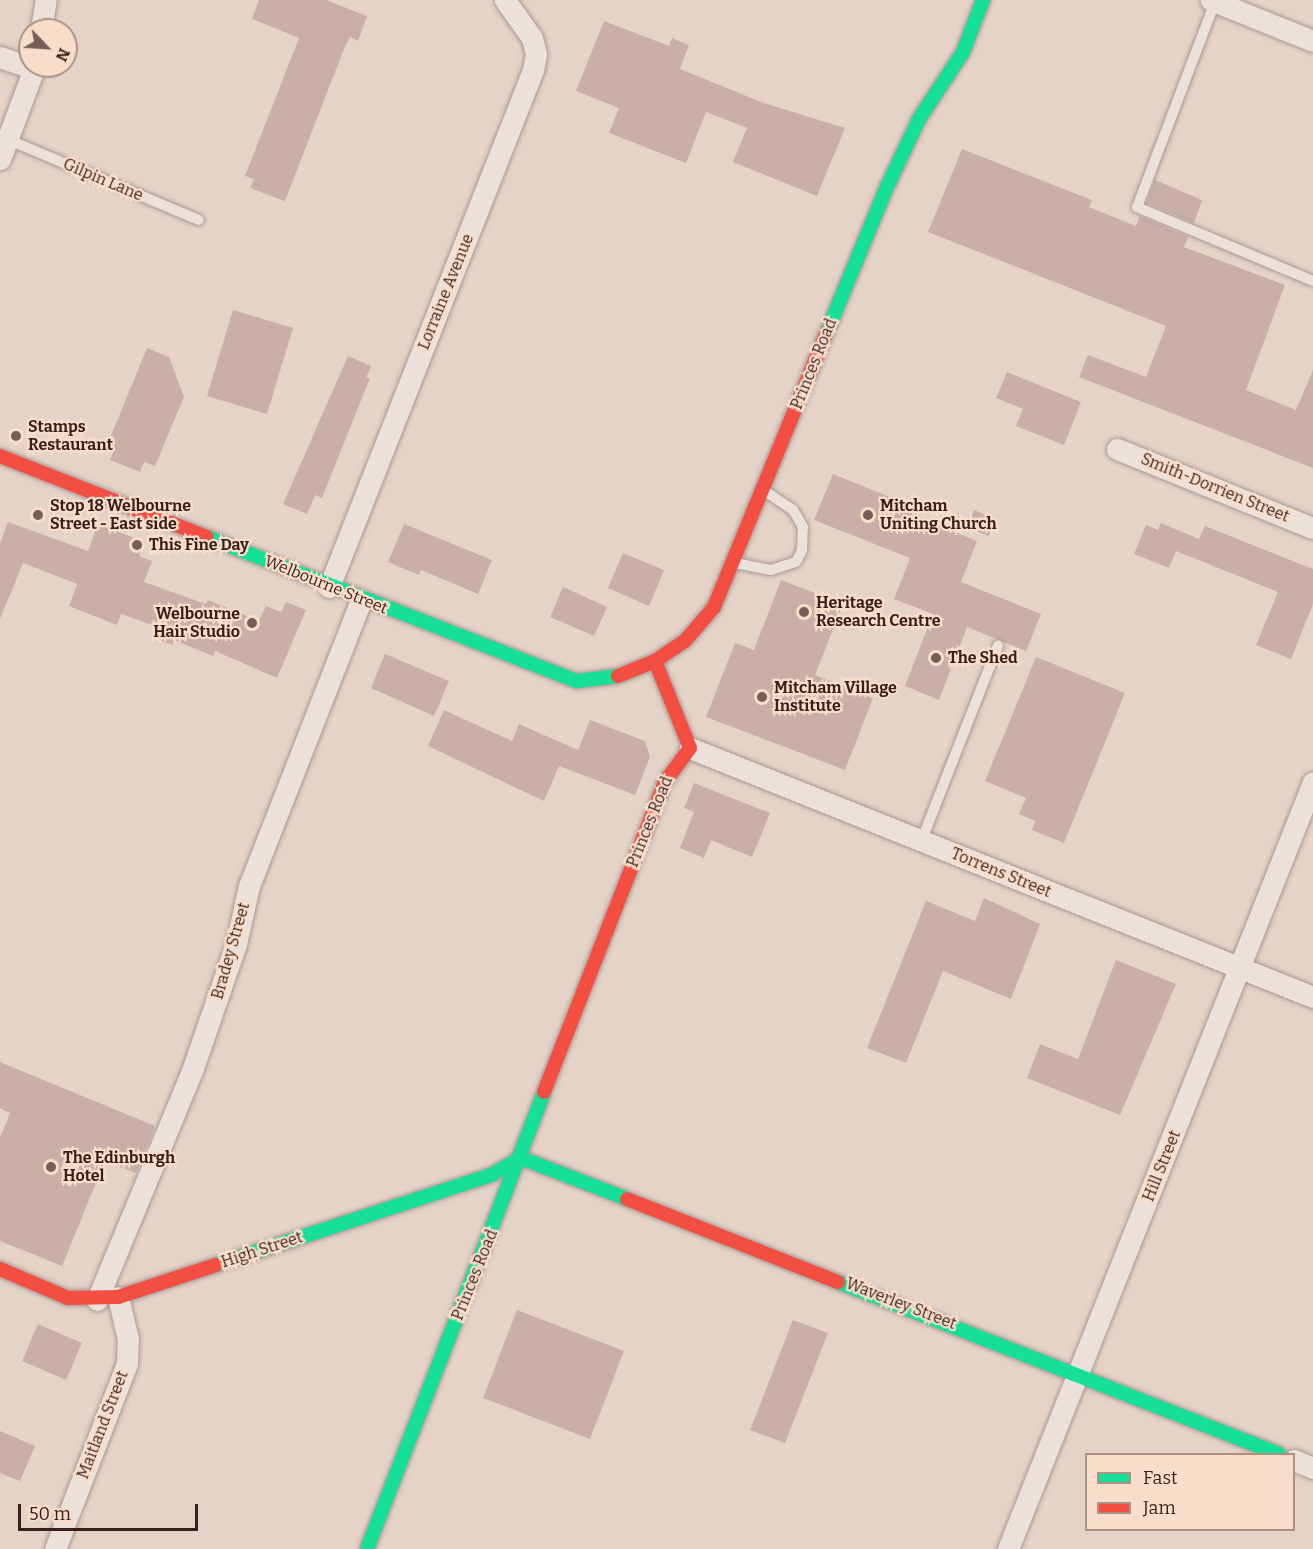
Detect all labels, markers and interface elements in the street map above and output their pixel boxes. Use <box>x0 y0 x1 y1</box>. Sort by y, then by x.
north arrow <box>18 18 78 78</box>
text: N <box>52 45 74 65</box>
street label: Gilpin Lane <box>60 155 146 205</box>
street label: Lorraine Avenue <box>414 231 478 353</box>
street label: Princes Road <box>787 316 841 412</box>
place label: Stamps Restaurant <box>28 417 113 455</box>
marker: Stamps Restaurant <box>9 429 23 443</box>
street label: Smith-Dorrien Street <box>1138 449 1292 527</box>
place label: Stop 18 Welbourne Street - East side <box>50 496 191 534</box>
place label: Mitcham Uniting Church <box>880 496 997 534</box>
marker: Stop 18 Welbourne Street - East side <box>31 508 45 522</box>
marker: Mitcham Uniting Church <box>861 508 875 522</box>
place label: This Fine Day <box>149 535 249 555</box>
marker: This Fine Day <box>130 538 144 552</box>
street label: Welbourne Street <box>262 552 390 618</box>
place label: Heritage Research Centre <box>816 593 940 631</box>
place label: Welbourne Hair Studio <box>153 604 240 642</box>
marker: Heritage Research Centre <box>797 605 811 619</box>
marker: Welbourne Hair Studio <box>245 616 259 630</box>
place label: The Shed <box>948 648 1018 668</box>
marker: The Shed <box>929 651 943 665</box>
place label: Mitcham Village Institute <box>774 678 897 716</box>
marker: Mitcham Village Institute <box>755 690 769 704</box>
street label: Princes Road <box>623 774 677 870</box>
street label: Torrens Street <box>948 844 1054 902</box>
street label: Bradey Street <box>208 900 254 1002</box>
street label: Hill Street <box>1139 1128 1185 1204</box>
place label: The Edinburgh Hotel <box>63 1148 175 1186</box>
marker: The Edinburgh Hotel <box>44 1160 58 1174</box>
street label: Princes Road <box>448 1227 502 1323</box>
street label: High Street <box>219 1228 305 1272</box>
street label: Waverley Street <box>843 1274 959 1334</box>
street label: Maitland Street <box>74 1368 132 1482</box>
legend <box>1085 1453 1295 1531</box>
text: Fast <box>1143 1467 1178 1489</box>
scale bar <box>21 1492 201 1530</box>
text: Jam <box>1143 1497 1176 1519</box>
text: 50 m <box>29 1503 71 1525</box>

